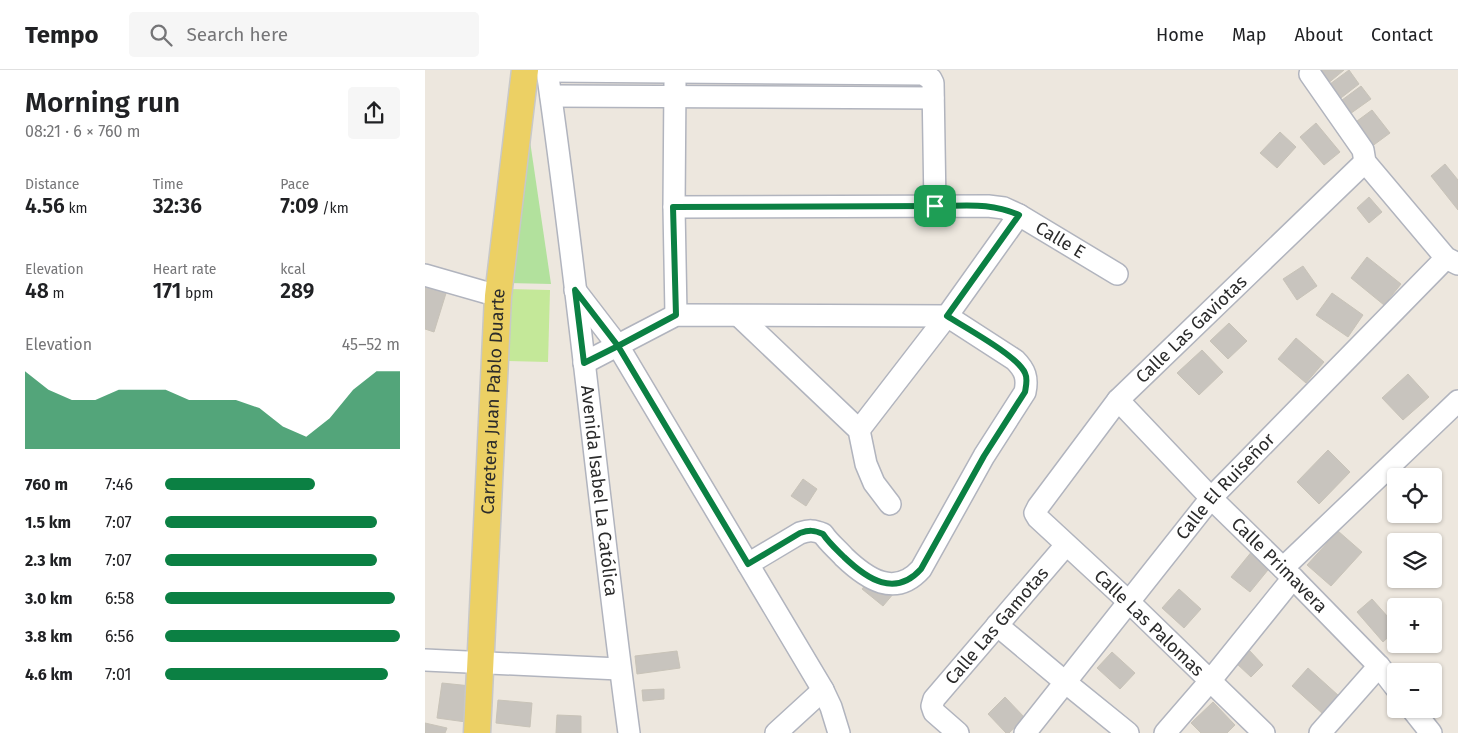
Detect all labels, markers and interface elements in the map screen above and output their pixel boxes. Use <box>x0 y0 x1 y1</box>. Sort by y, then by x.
search box <box>129 12 479 57</box>
text: Tempo <box>25 21 99 49</box>
icon: search <box>147 21 175 49</box>
text: Search here <box>187 23 288 46</box>
text: Home <box>1156 24 1204 46</box>
text: Map <box>1232 24 1266 46</box>
text: About <box>1294 24 1343 46</box>
text: Contact <box>1371 24 1433 46</box>
text: Morning run <box>25 86 180 119</box>
button: share <box>348 87 400 139</box>
text: 08:21 · 6 × 760 m <box>25 122 141 141</box>
text: Distance <box>25 176 79 193</box>
text: Time <box>153 176 183 193</box>
text: Pace <box>280 176 309 193</box>
pin <box>914 185 956 227</box>
icon: arrive <box>921 192 949 220</box>
text: 4.56 <box>25 193 65 219</box>
text: 32:36 <box>153 193 202 219</box>
text: 7:09 <box>280 193 319 219</box>
text: km <box>65 200 88 217</box>
text: /km <box>319 200 349 217</box>
street label: Calle E <box>1031 217 1089 263</box>
text: Elevation <box>25 261 84 278</box>
text: Heart rate <box>153 261 216 278</box>
text: kcal <box>280 261 306 278</box>
street label: Calle Las Gaviotas <box>1131 271 1252 388</box>
text: 48 <box>25 278 49 304</box>
text: 171 <box>153 278 181 304</box>
text: 289 <box>280 278 314 304</box>
text: m <box>49 285 64 302</box>
text: bpm <box>181 285 214 302</box>
street label: Carretera Juan Pablo Duarte <box>477 287 510 515</box>
text: Elevation <box>25 335 92 354</box>
text: 45–52 m <box>342 335 400 354</box>
street label: Avenida Isabel La Católica <box>576 384 622 597</box>
street label: Calle El Ruiseñor <box>1171 428 1280 544</box>
map controls <box>1387 468 1442 718</box>
button: locate <box>1387 468 1442 523</box>
text: 760 m <box>25 475 68 494</box>
text: 7:46 <box>105 475 133 494</box>
text: 1.5 km <box>25 513 71 532</box>
text: 7:07 <box>105 513 132 532</box>
street label: Calle Primavera <box>1227 513 1332 618</box>
button: layers <box>1387 533 1442 588</box>
text: 2.3 km <box>25 551 72 570</box>
text: 7:07 <box>105 551 132 570</box>
street label: Calle Las Gamotas <box>940 562 1053 689</box>
street label: Calle Las Palomas <box>1089 565 1209 681</box>
text: 3.0 km <box>25 589 72 608</box>
text: 6:58 <box>105 589 134 608</box>
button: + <box>1387 598 1442 653</box>
text: 3.8 km <box>25 627 73 646</box>
text: 6:56 <box>105 627 134 646</box>
button: − <box>1387 663 1442 718</box>
text: 4.6 km <box>25 665 73 684</box>
text: 7:01 <box>105 665 131 684</box>

